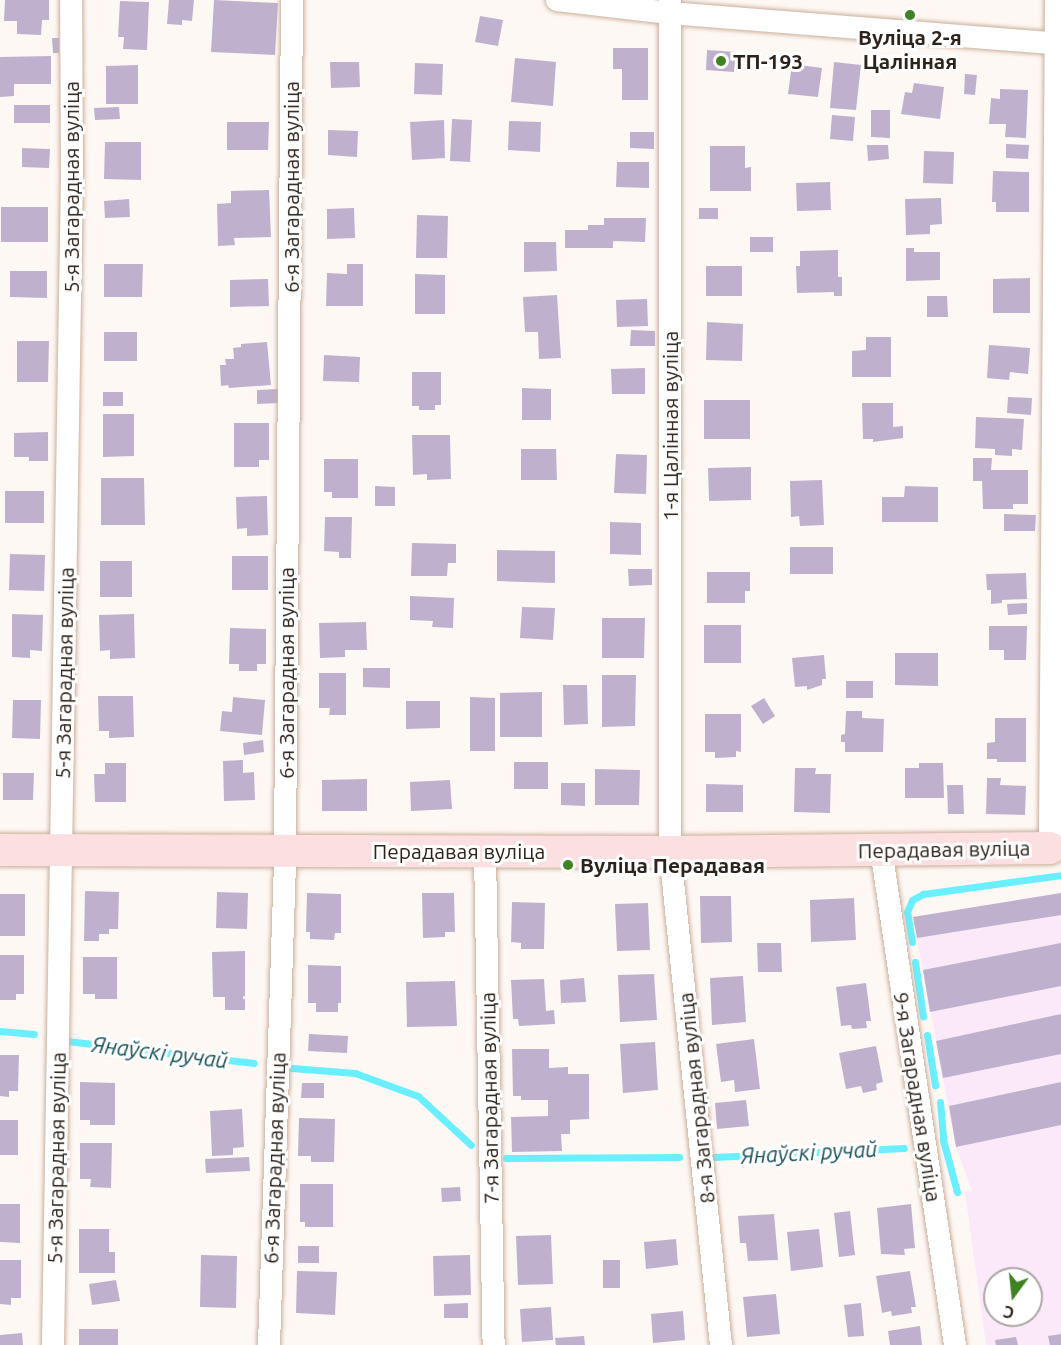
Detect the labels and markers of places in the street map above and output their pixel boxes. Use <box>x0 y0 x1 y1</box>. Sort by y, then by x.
marker: Вуліца 2-я Цалінная <box>903 8 917 22</box>
place label: Вуліца 2-я Цалінная <box>858 24 962 74</box>
place label: ТП-193 <box>733 48 803 74</box>
marker: ТП-193 <box>714 54 728 68</box>
place label: Вуліца Перадавая <box>580 852 765 878</box>
marker: Вуліца Перадавая <box>561 858 575 872</box>

